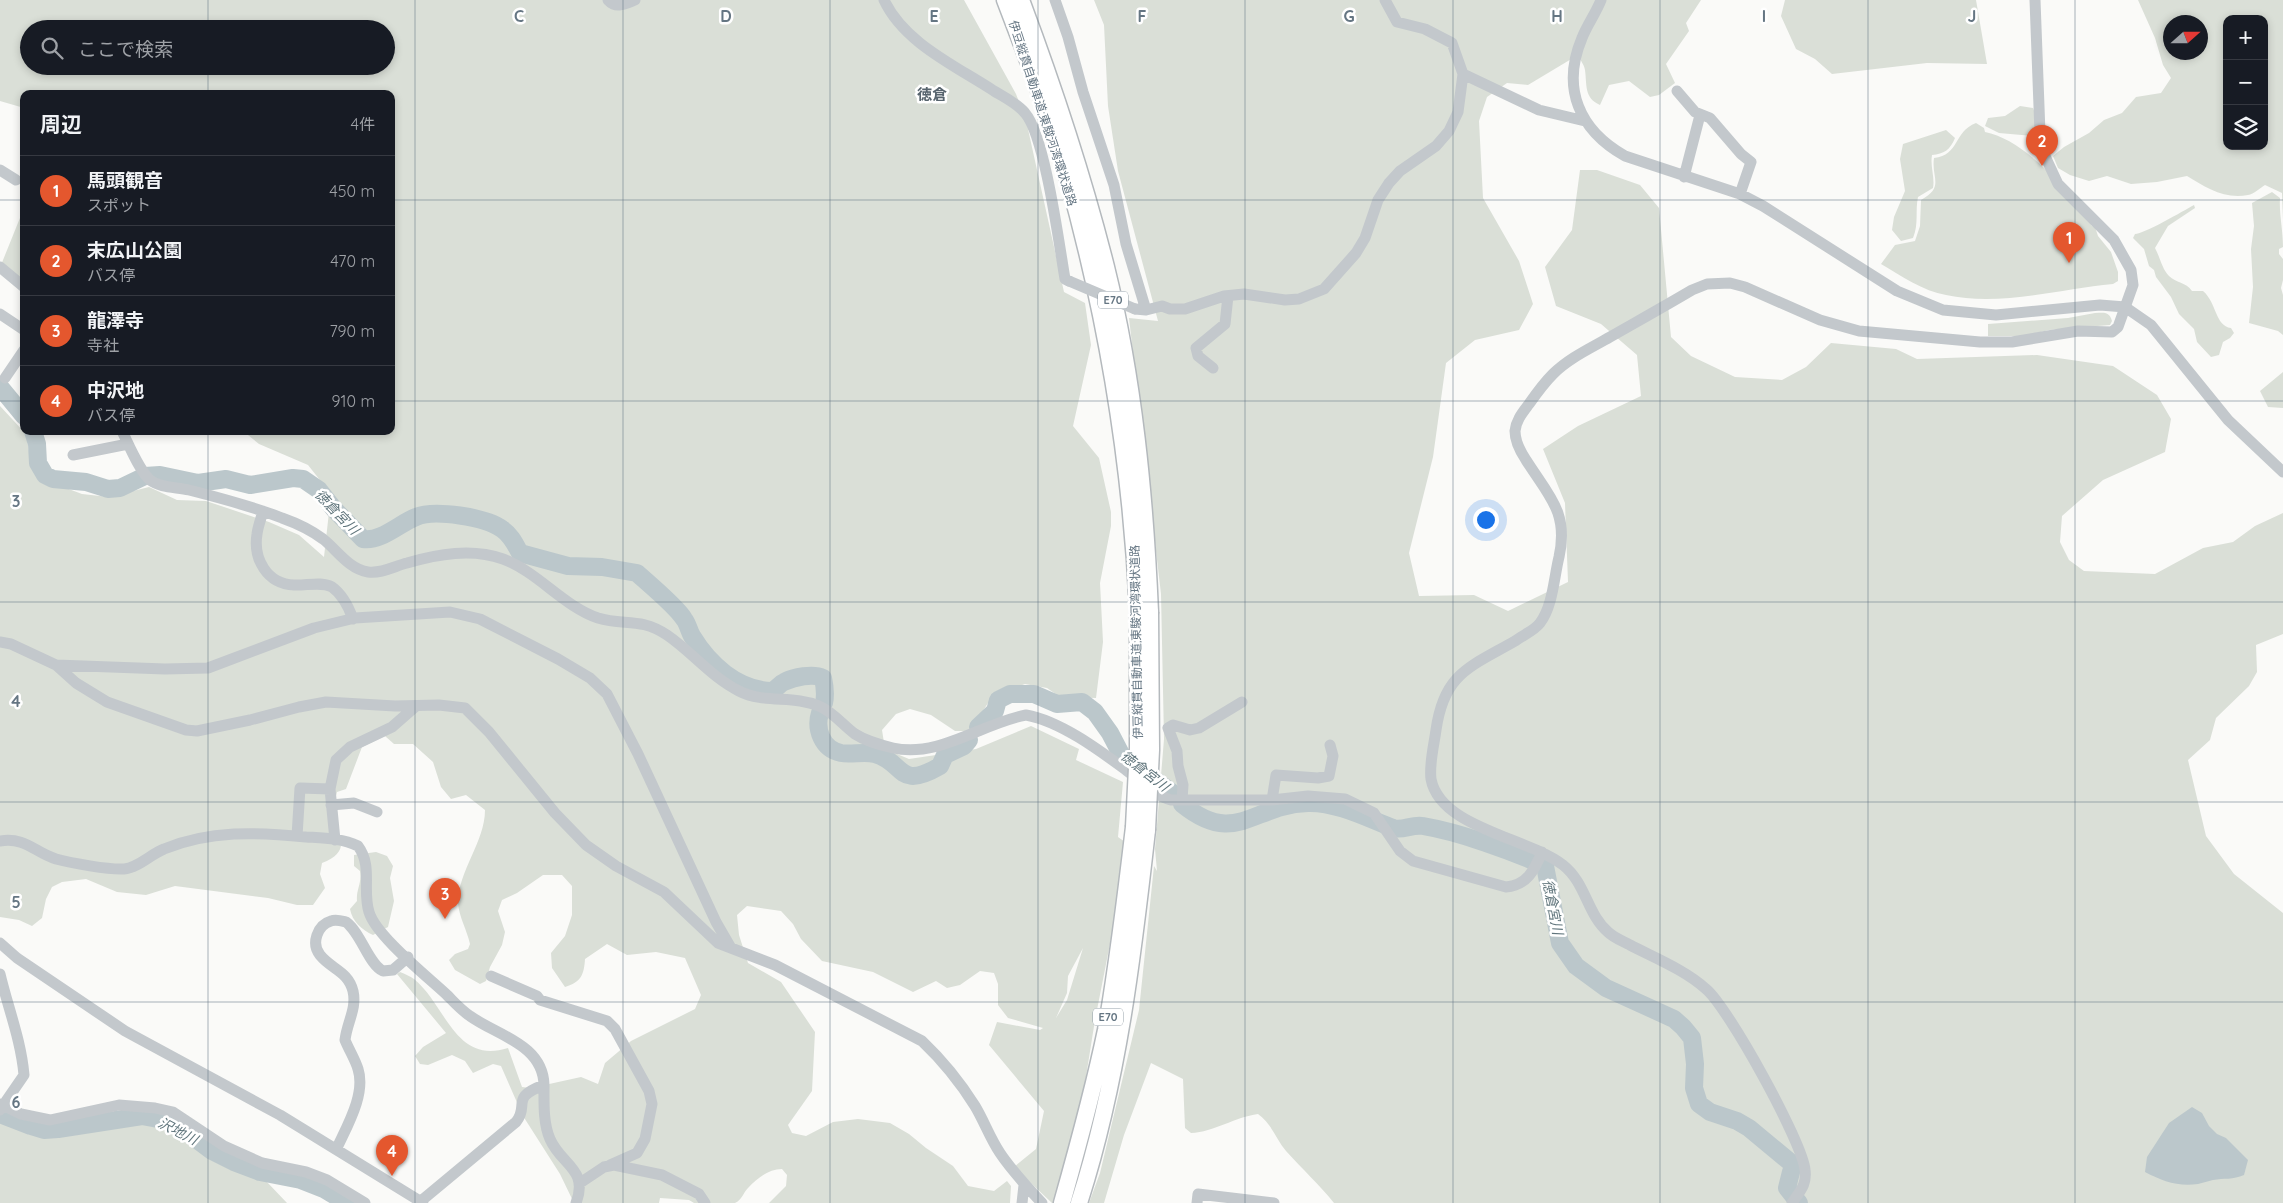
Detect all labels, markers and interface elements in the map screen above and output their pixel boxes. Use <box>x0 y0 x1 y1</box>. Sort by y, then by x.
text: C <box>514 6 524 26</box>
text: D <box>720 6 732 26</box>
text: E <box>929 6 939 26</box>
text: F <box>1138 6 1147 26</box>
text: G <box>1343 6 1355 26</box>
text: H <box>1551 6 1563 26</box>
text: I <box>1762 6 1766 26</box>
text: J <box>1968 6 1976 26</box>
north arrow <box>2163 15 2208 60</box>
map controls <box>2223 15 2268 150</box>
button: + <box>2223 15 2268 60</box>
street label: 伊豆縦貫自動車道;東駿河湾環状道路 <box>1006 18 1080 208</box>
search box <box>20 20 395 75</box>
icon: search <box>38 34 66 62</box>
text: ここで検索 <box>78 37 173 61</box>
button: − <box>2223 60 2268 105</box>
district label: 徳倉 <box>917 85 947 104</box>
button: layers <box>2223 105 2268 150</box>
text: 周辺 <box>40 111 82 137</box>
text: 4件 <box>351 114 375 134</box>
pin: 2 <box>2026 125 2058 166</box>
text: 馬頭観音 <box>87 168 163 192</box>
text: 1 <box>53 181 59 201</box>
text: 450 m <box>329 181 375 201</box>
text: スポット <box>87 195 151 215</box>
pin: 1 <box>2053 222 2085 263</box>
text: 末広山公園 <box>87 238 182 262</box>
text: 2 <box>51 251 61 271</box>
text: 470 m <box>330 251 375 271</box>
text: バス停 <box>87 265 135 285</box>
road number: E70 <box>1098 292 1128 308</box>
text: 龍澤寺 <box>87 308 144 332</box>
text: 3 <box>52 321 60 341</box>
text: 790 m <box>329 321 375 341</box>
text: 寺社 <box>87 335 119 355</box>
text: 中沢地 <box>87 378 144 402</box>
text: 4 <box>51 391 61 411</box>
text: 910 m <box>332 391 375 411</box>
text: バス停 <box>87 405 135 425</box>
water label: 徳倉宮川 <box>311 486 364 540</box>
text: 3 <box>12 491 20 511</box>
your location <box>1473 507 1499 533</box>
street label: 伊豆縦貫自動車道;東駿河湾環状道路 <box>1127 545 1145 739</box>
text: 4 <box>11 691 21 711</box>
water label: 徳倉宮川 <box>1117 747 1174 797</box>
pin: 3 <box>429 878 461 919</box>
water label: 徳倉宮川 <box>1539 878 1568 938</box>
text: 5 <box>11 892 21 912</box>
road number: E70 <box>1093 1009 1123 1026</box>
text: 6 <box>12 1092 21 1112</box>
water label: 沢地川 <box>155 1113 203 1149</box>
pin: 4 <box>376 1135 408 1176</box>

